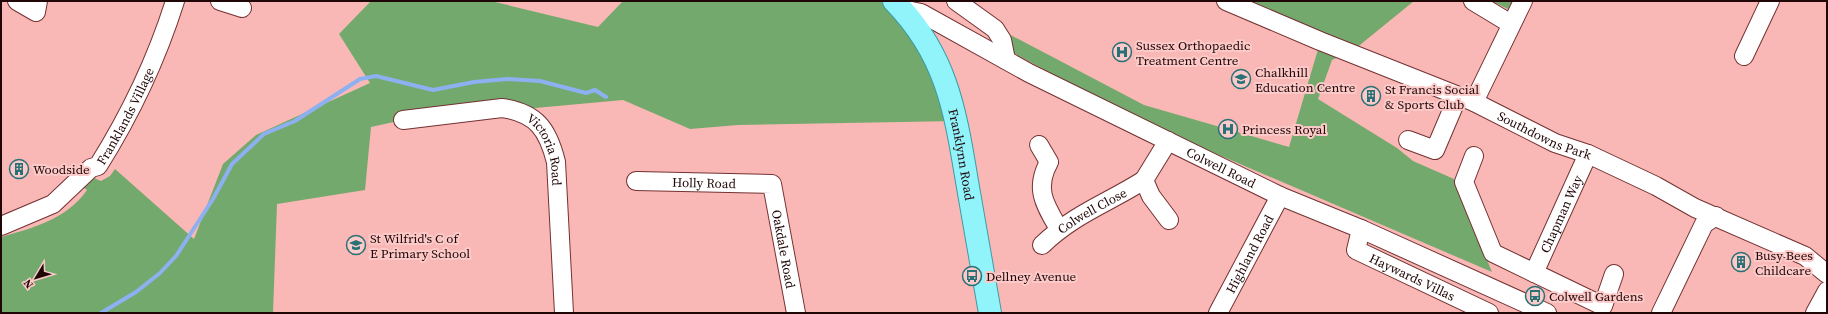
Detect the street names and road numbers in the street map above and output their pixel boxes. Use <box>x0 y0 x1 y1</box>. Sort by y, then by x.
street label: Franklands Village <box>92 64 158 168</box>
street label: Franklynn Road <box>945 107 979 202</box>
street label: Southdowns Park <box>1495 107 1595 163</box>
street label: Victoria Road <box>524 109 566 187</box>
street label: Colwell Road <box>1184 143 1259 192</box>
street label: Chapman Way <box>1536 172 1586 255</box>
street label: Holly Road <box>672 173 737 192</box>
street label: Colwell Close <box>1054 183 1130 237</box>
street label: Oakdale Road <box>768 208 800 290</box>
street label: Highland Road <box>1222 211 1277 296</box>
street label: Haywards Villas <box>1367 249 1458 304</box>

